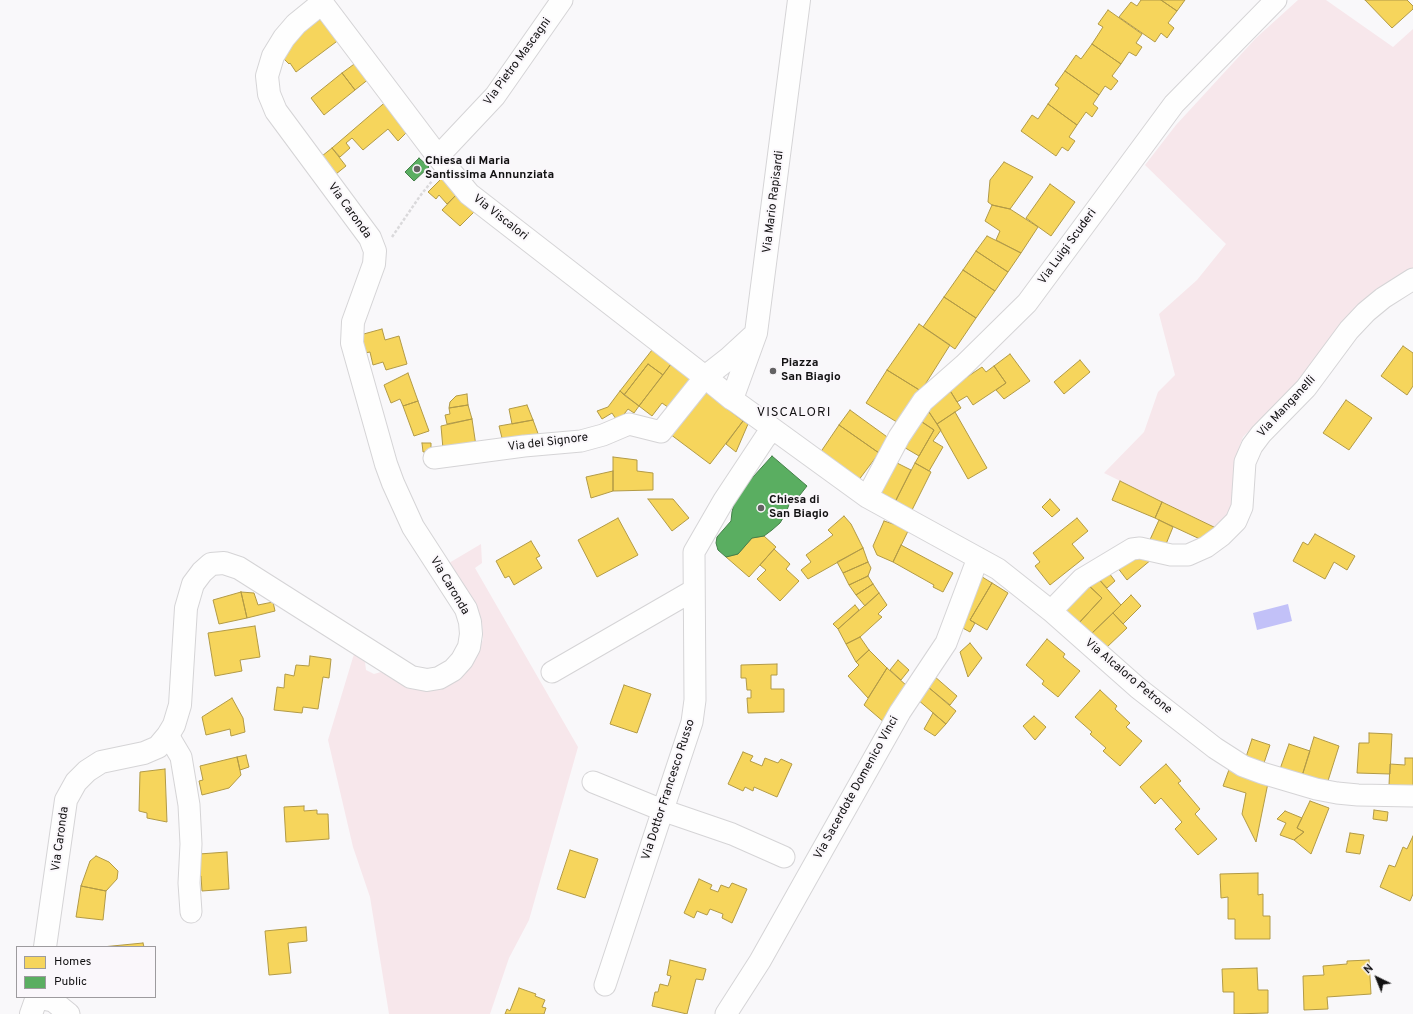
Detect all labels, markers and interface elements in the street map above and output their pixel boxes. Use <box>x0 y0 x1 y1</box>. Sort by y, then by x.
street label: Via Pietro Mascagni <box>481 15 555 109</box>
street label: Via Mario Rapisardi <box>761 150 787 254</box>
place label: Chiesa di Maria Santissima Annunziata <box>425 155 554 183</box>
marker: Chiesa di Maria Santissima Annunziata <box>412 164 422 174</box>
street label: Via Caronda <box>324 180 374 242</box>
street label: Via Viscalori <box>470 192 530 244</box>
street label: Via Luigi Scuderi <box>1036 206 1100 288</box>
place label: Piazza San Biagio <box>781 357 841 385</box>
marker: Piazza San Biagio <box>768 366 778 376</box>
street label: Via Manganelli <box>1255 373 1319 441</box>
district label: VISCALORI <box>757 405 831 421</box>
street label: Via del Signore <box>507 431 589 455</box>
place label: Chiesa di San Biagio <box>769 494 829 522</box>
marker: Chiesa di San Biagio <box>756 503 766 513</box>
street label: Via Caronda <box>426 554 472 618</box>
street label: Via Alcaloro Petrone <box>1081 636 1175 718</box>
street label: Via Sacerdote Domenico Vinci <box>812 714 902 862</box>
street label: Via Dottor Francesco Russo <box>639 718 699 862</box>
street label: Via Caronda <box>49 806 73 872</box>
legend <box>16 946 156 998</box>
text: Homes <box>54 954 91 970</box>
north arrow <box>1357 958 1397 998</box>
text: N <box>1361 961 1376 977</box>
text: Public <box>54 974 87 990</box>

